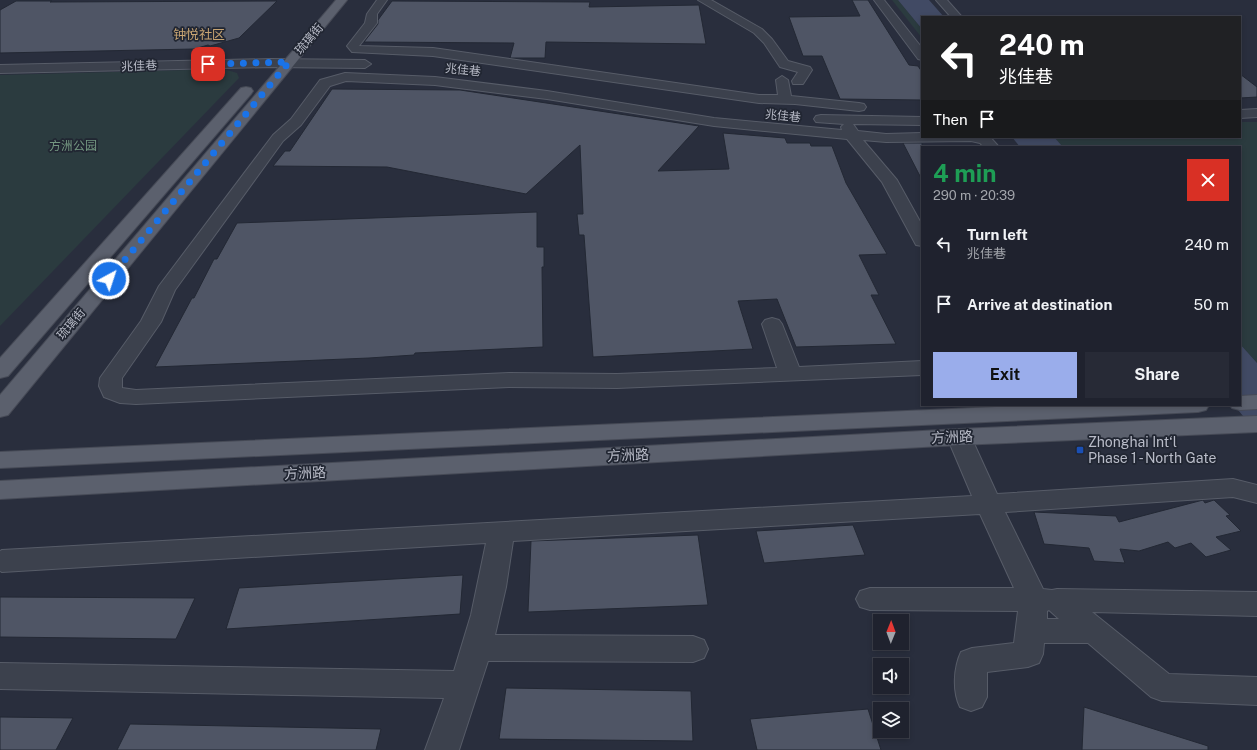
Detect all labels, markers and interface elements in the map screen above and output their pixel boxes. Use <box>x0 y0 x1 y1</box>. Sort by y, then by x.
street label: 琉璃街 <box>292 21 326 57</box>
district label: 钟悦社区 <box>173 27 225 42</box>
text: 240 m <box>999 28 1085 61</box>
icon: left <box>933 32 985 84</box>
pin <box>191 47 225 81</box>
icon: arrive <box>197 53 219 75</box>
street label: 兆佳巷 <box>121 58 157 74</box>
street label: 兆佳巷 <box>444 61 482 79</box>
text: 兆佳巷 <box>999 66 1053 87</box>
street label: 兆佳巷 <box>764 107 802 125</box>
icon: arrive <box>976 108 998 130</box>
text: Then <box>933 111 968 128</box>
park label: 方洲公园 <box>49 139 97 153</box>
text: 4 min <box>933 159 996 187</box>
button: close <box>1187 159 1229 201</box>
text: 290 m · 20:39 <box>933 188 1015 203</box>
text: Turn left <box>967 226 1028 243</box>
icon: left <box>933 233 955 255</box>
text: 240 m <box>1185 236 1229 253</box>
text: 兆佳巷 <box>967 246 1006 261</box>
position arrow <box>88 258 130 300</box>
icon: arrive <box>933 293 955 315</box>
text: Arrive at destination <box>967 296 1112 313</box>
text: 50 m <box>1194 296 1229 313</box>
street label: 琉璃街 <box>54 306 88 342</box>
button: Exit <box>933 352 1077 398</box>
button: Share <box>1085 352 1229 398</box>
street label: 方洲路 <box>931 428 973 446</box>
place label: Zhonghai Int‘l Phase 1 - North Gate <box>1088 434 1216 466</box>
marker: Zhonghai Int‘l Phase 1 - North Gate <box>1075 445 1085 455</box>
street label: 方洲路 <box>607 446 649 464</box>
street label: 方洲路 <box>284 464 326 482</box>
north arrow <box>873 614 909 650</box>
map controls <box>873 614 909 738</box>
button: sound <box>873 658 909 694</box>
button: layers <box>873 702 909 738</box>

